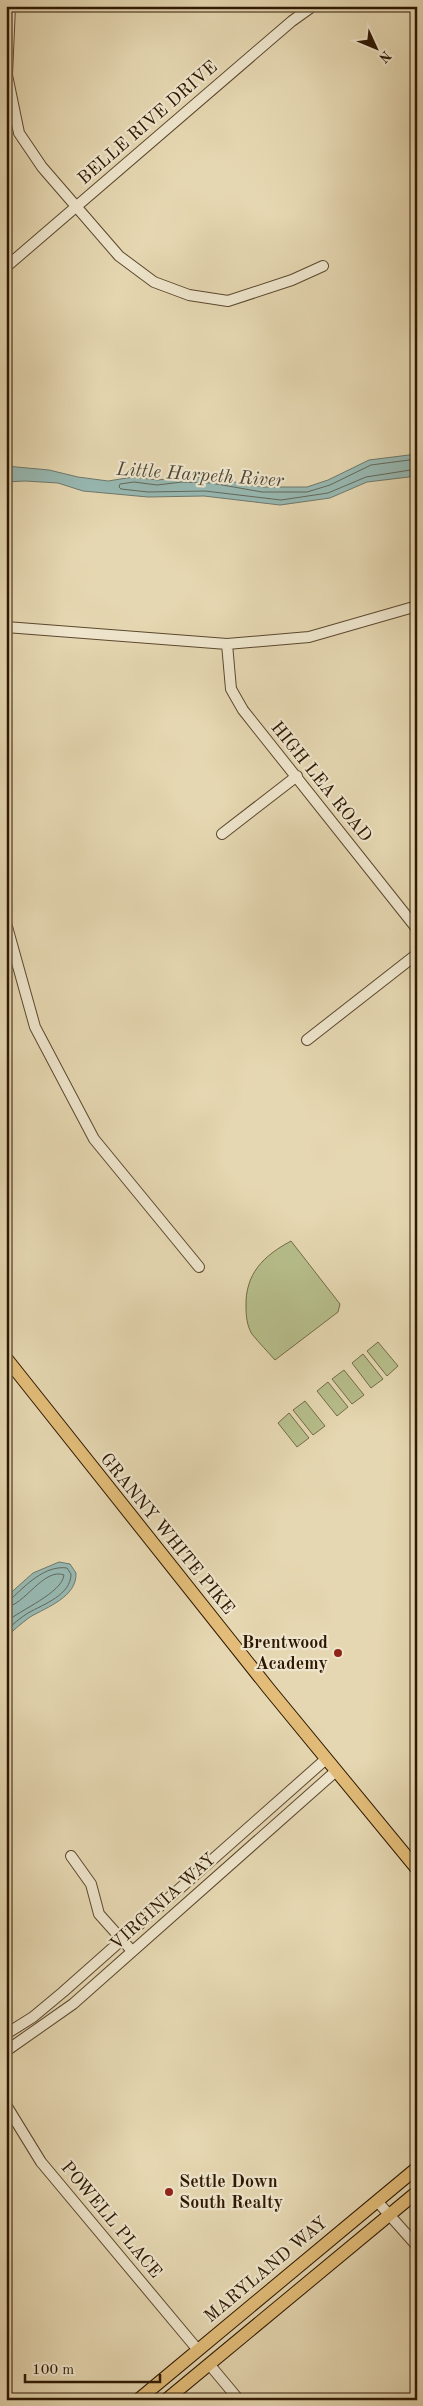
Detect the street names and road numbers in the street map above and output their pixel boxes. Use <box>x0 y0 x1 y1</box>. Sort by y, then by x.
street label: BELLE RIVE DRIVE <box>75 58 221 188</box>
street label: HIGH LEA ROAD <box>267 718 375 846</box>
street label: GRANNY WHITE PIKE <box>97 1450 237 1618</box>
street label: VIRGINIA WAY <box>107 1850 219 1954</box>
street label: POWELL PLACE <box>57 2158 165 2282</box>
street label: MARYLAND WAY <box>201 2214 331 2326</box>

